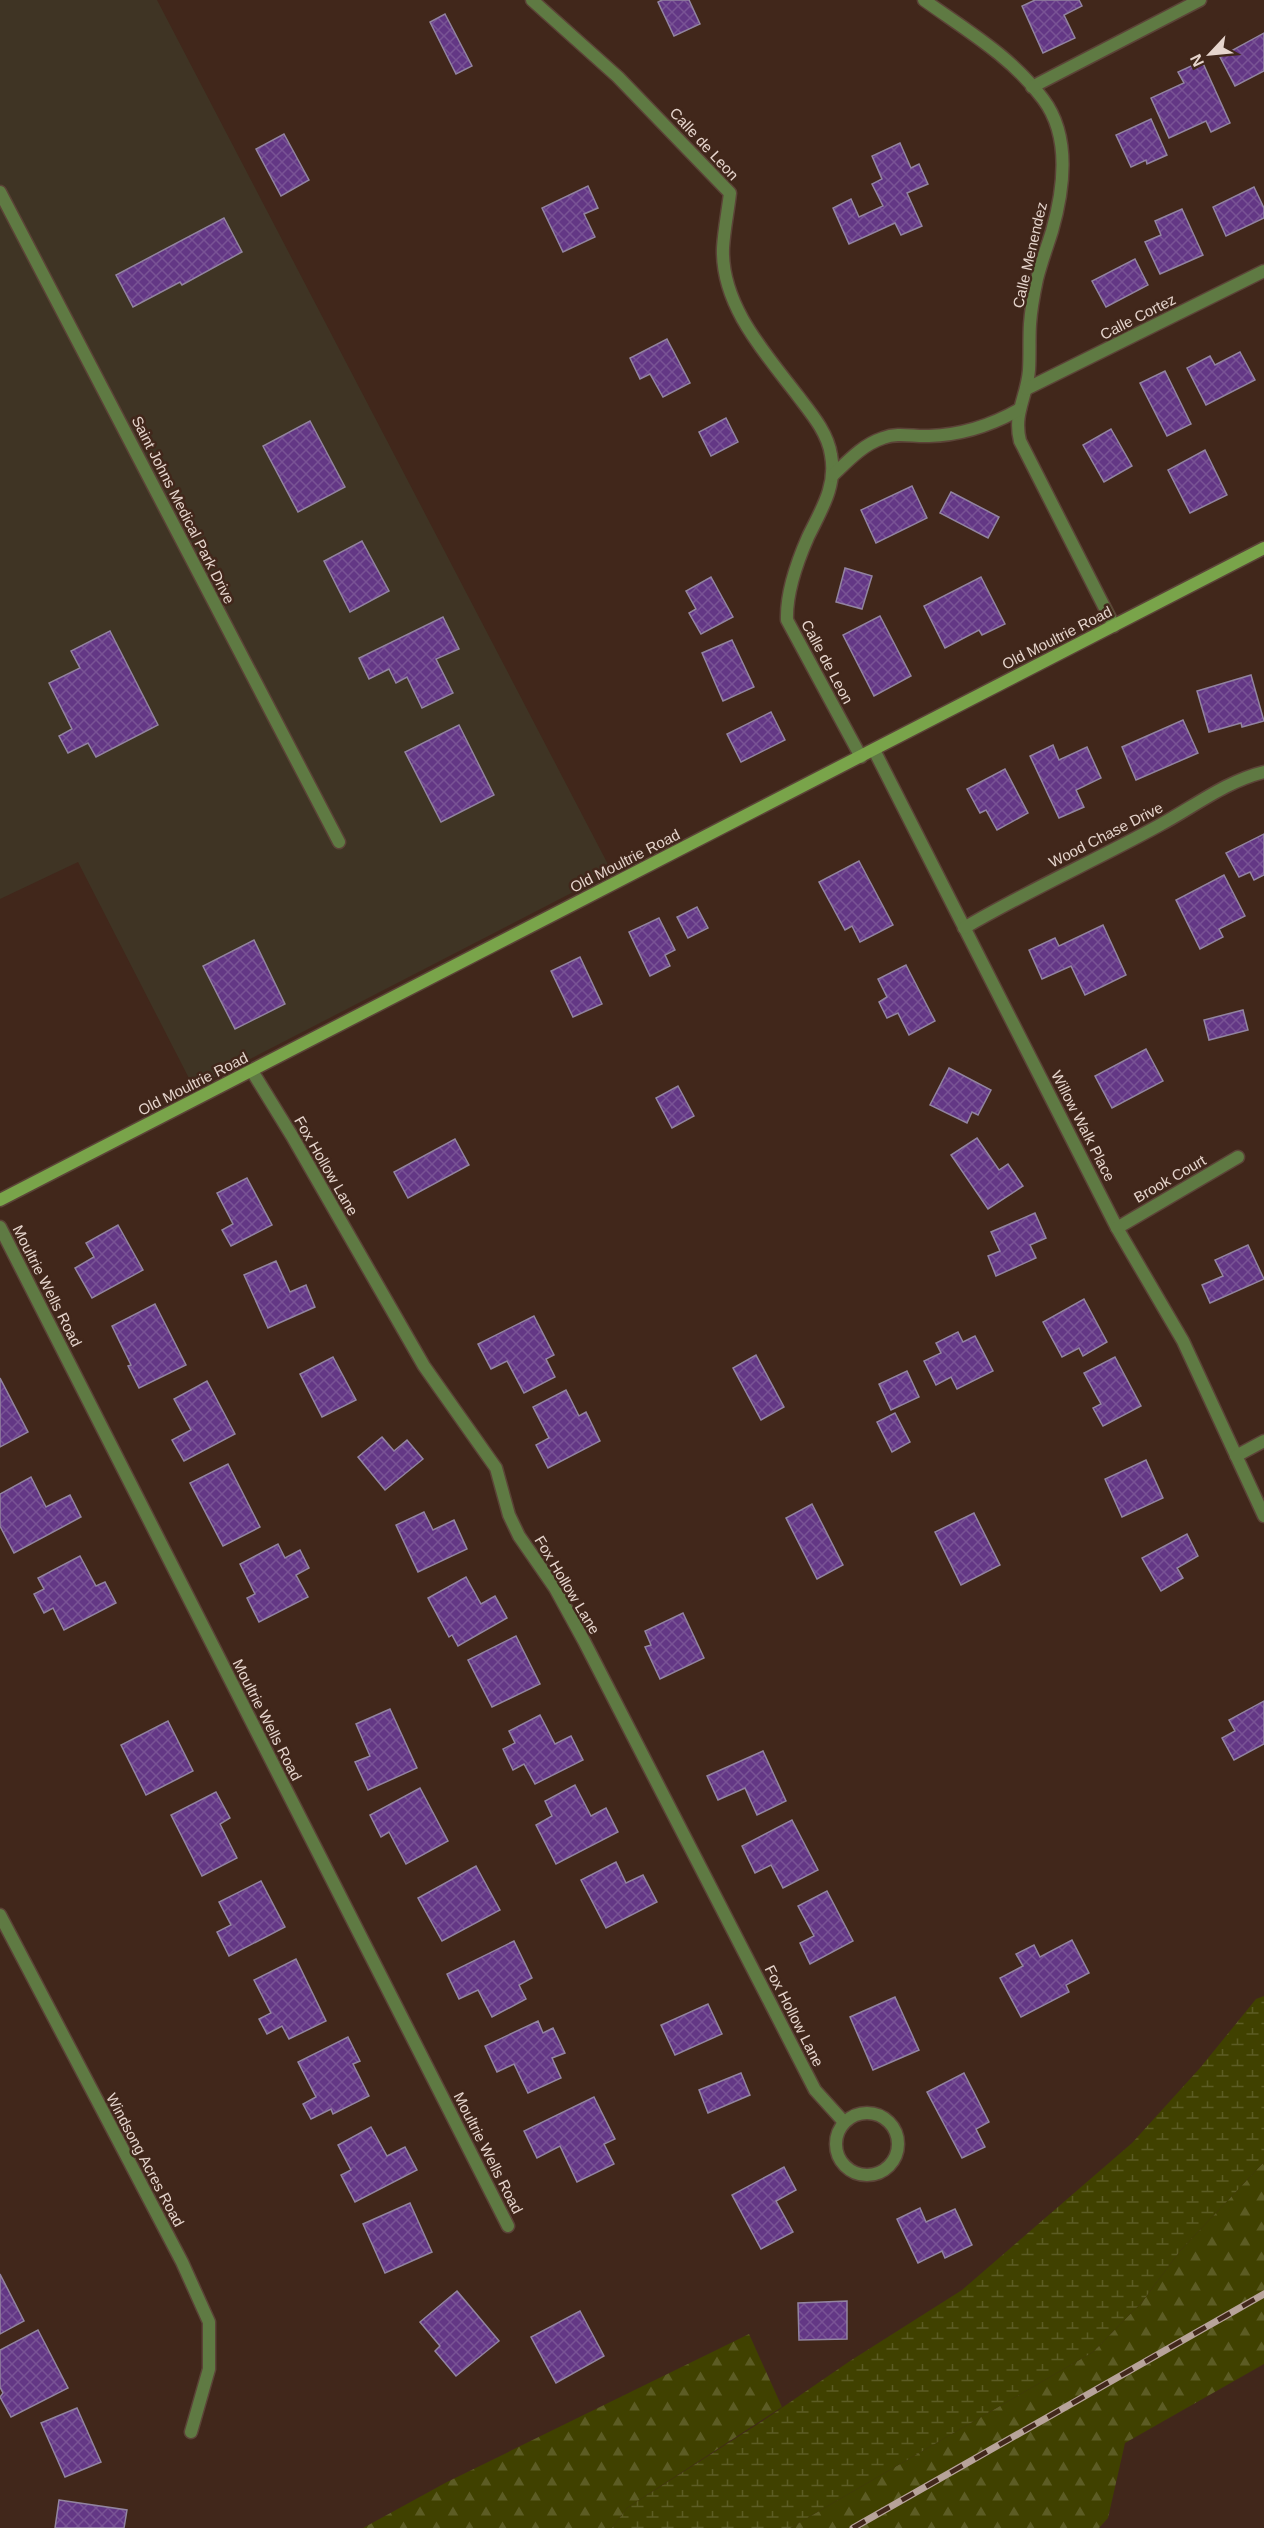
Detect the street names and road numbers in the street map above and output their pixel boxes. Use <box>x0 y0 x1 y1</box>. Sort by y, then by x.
street label: Calle de Leon <box>667 104 742 183</box>
street label: Calle Menendez <box>1009 200 1050 310</box>
street label: Calle Cortez <box>1097 290 1178 343</box>
street label: Saint Johns Medical Park Drive <box>129 413 238 606</box>
street label: Old Moultrie Road <box>999 603 1114 673</box>
street label: Calle de Leon <box>798 617 857 707</box>
street label: Wood Chase Drive <box>1046 798 1166 871</box>
street label: Old Moultrie Road <box>567 826 682 896</box>
street label: Old Moultrie Road <box>135 1049 250 1119</box>
street label: Willow Walk Place <box>1048 1068 1119 1184</box>
street label: Fox Hollow Lane <box>291 1113 362 1218</box>
street label: Brook Court <box>1131 1151 1209 1206</box>
street label: Moultrie Wells Road <box>9 1222 85 1349</box>
street label: Fox Hollow Lane <box>531 1532 603 1637</box>
street label: Moultrie Wells Road <box>229 1656 305 1783</box>
street label: Fox Hollow Lane <box>762 1962 827 2069</box>
street label: Moultrie Wells Road <box>450 2089 526 2216</box>
street label: Windsong Acres Road <box>103 2090 188 2229</box>

